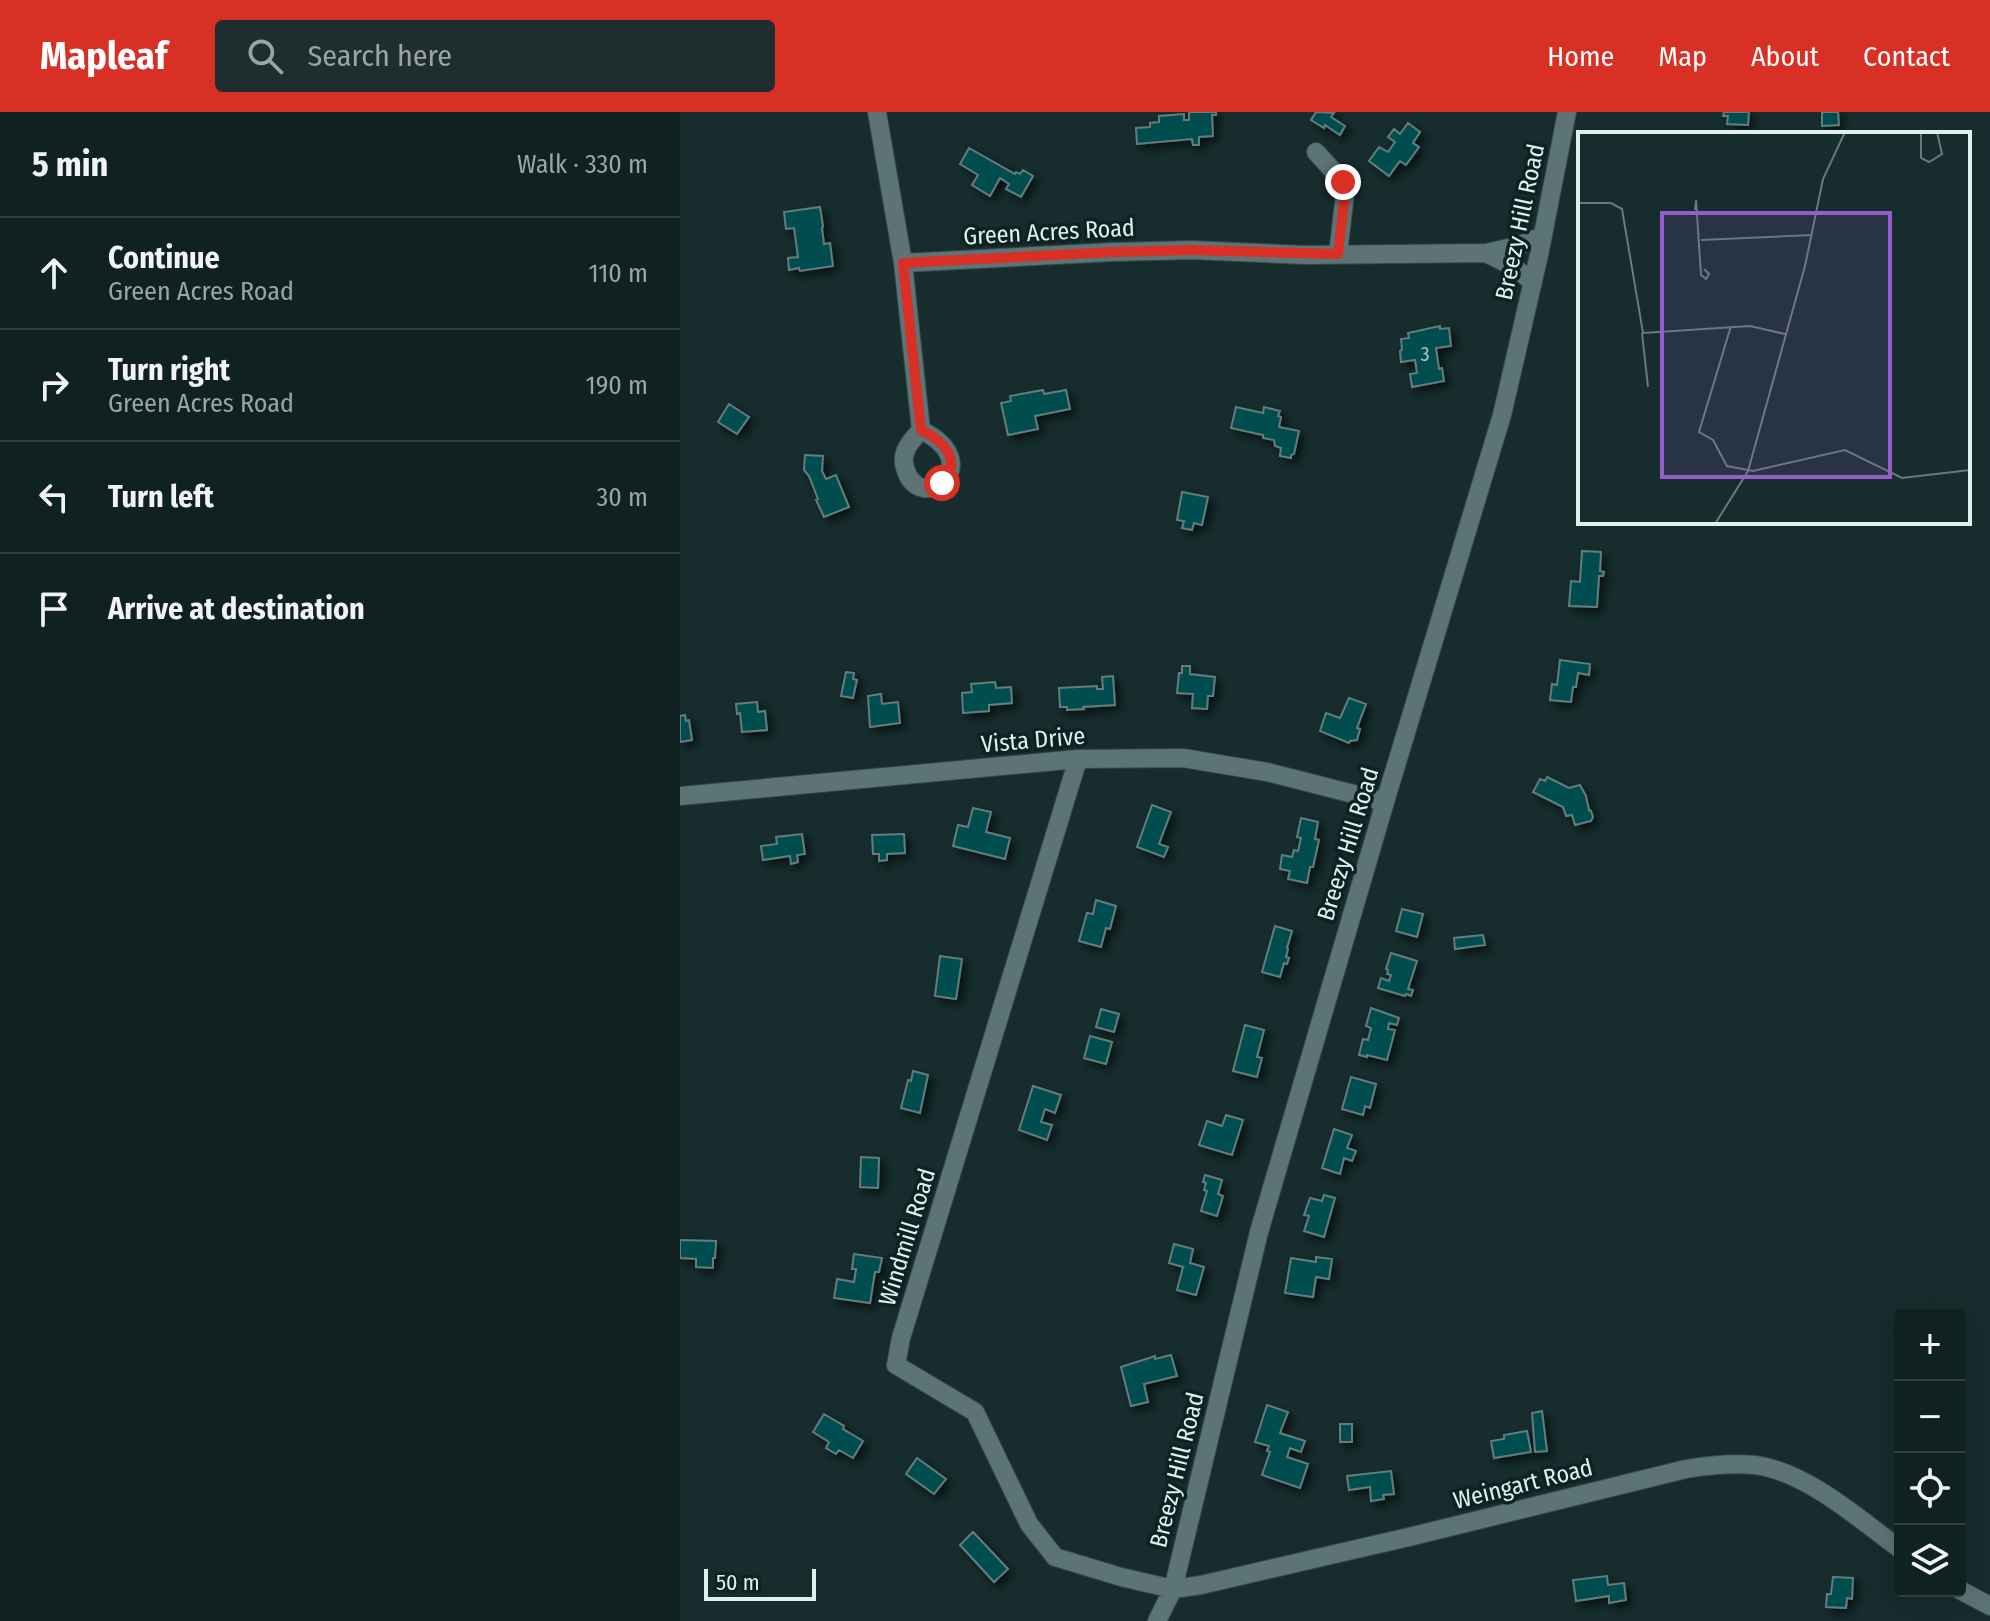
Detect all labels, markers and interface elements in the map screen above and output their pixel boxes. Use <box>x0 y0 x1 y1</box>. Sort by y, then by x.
search box <box>215 20 775 92</box>
text: Mapleaf <box>40 33 167 79</box>
icon: search <box>243 34 287 78</box>
text: Search here <box>307 38 452 74</box>
text: Home <box>1547 40 1614 73</box>
text: Map <box>1658 40 1707 73</box>
text: About <box>1751 40 1819 73</box>
text: Contact <box>1863 40 1950 73</box>
inset map <box>1578 132 1970 524</box>
street label: Breezy Hill Road <box>1490 141 1550 303</box>
text: 5 min <box>32 144 108 185</box>
text: Walk · 330 m <box>517 149 648 180</box>
route end <box>1325 164 1361 200</box>
street label: Green Acres Road <box>963 214 1135 250</box>
text: Continue <box>108 240 220 276</box>
icon: ahead <box>32 251 76 295</box>
text: 110 m <box>588 258 648 289</box>
text: Green Acres Road <box>108 276 294 307</box>
house number: 3 <box>1420 342 1430 366</box>
text: Turn right <box>108 352 230 388</box>
icon: right <box>32 363 76 407</box>
text: 190 m <box>586 370 648 401</box>
text: Green Acres Road <box>108 388 294 419</box>
route start <box>924 465 960 501</box>
icon: left <box>32 475 76 519</box>
text: Turn left <box>108 479 214 515</box>
text: 30 m <box>597 482 648 513</box>
icon: arrive <box>32 587 76 631</box>
text: Arrive at destination <box>108 591 365 627</box>
street label: Vista Drive <box>980 722 1086 758</box>
street label: Breezy Hill Road <box>1311 764 1385 924</box>
street label: Windmill Road <box>873 1165 941 1309</box>
map controls <box>1894 1309 1966 1597</box>
button: + <box>1894 1309 1966 1381</box>
button: − <box>1894 1381 1966 1453</box>
street label: Breezy Hill Road <box>1144 1390 1210 1550</box>
street label: Weingart Road <box>1450 1453 1596 1515</box>
button: locate <box>1894 1453 1966 1525</box>
button: layers <box>1894 1525 1966 1597</box>
scale bar <box>704 1565 816 1601</box>
text: 50 m <box>716 1569 760 1596</box>

